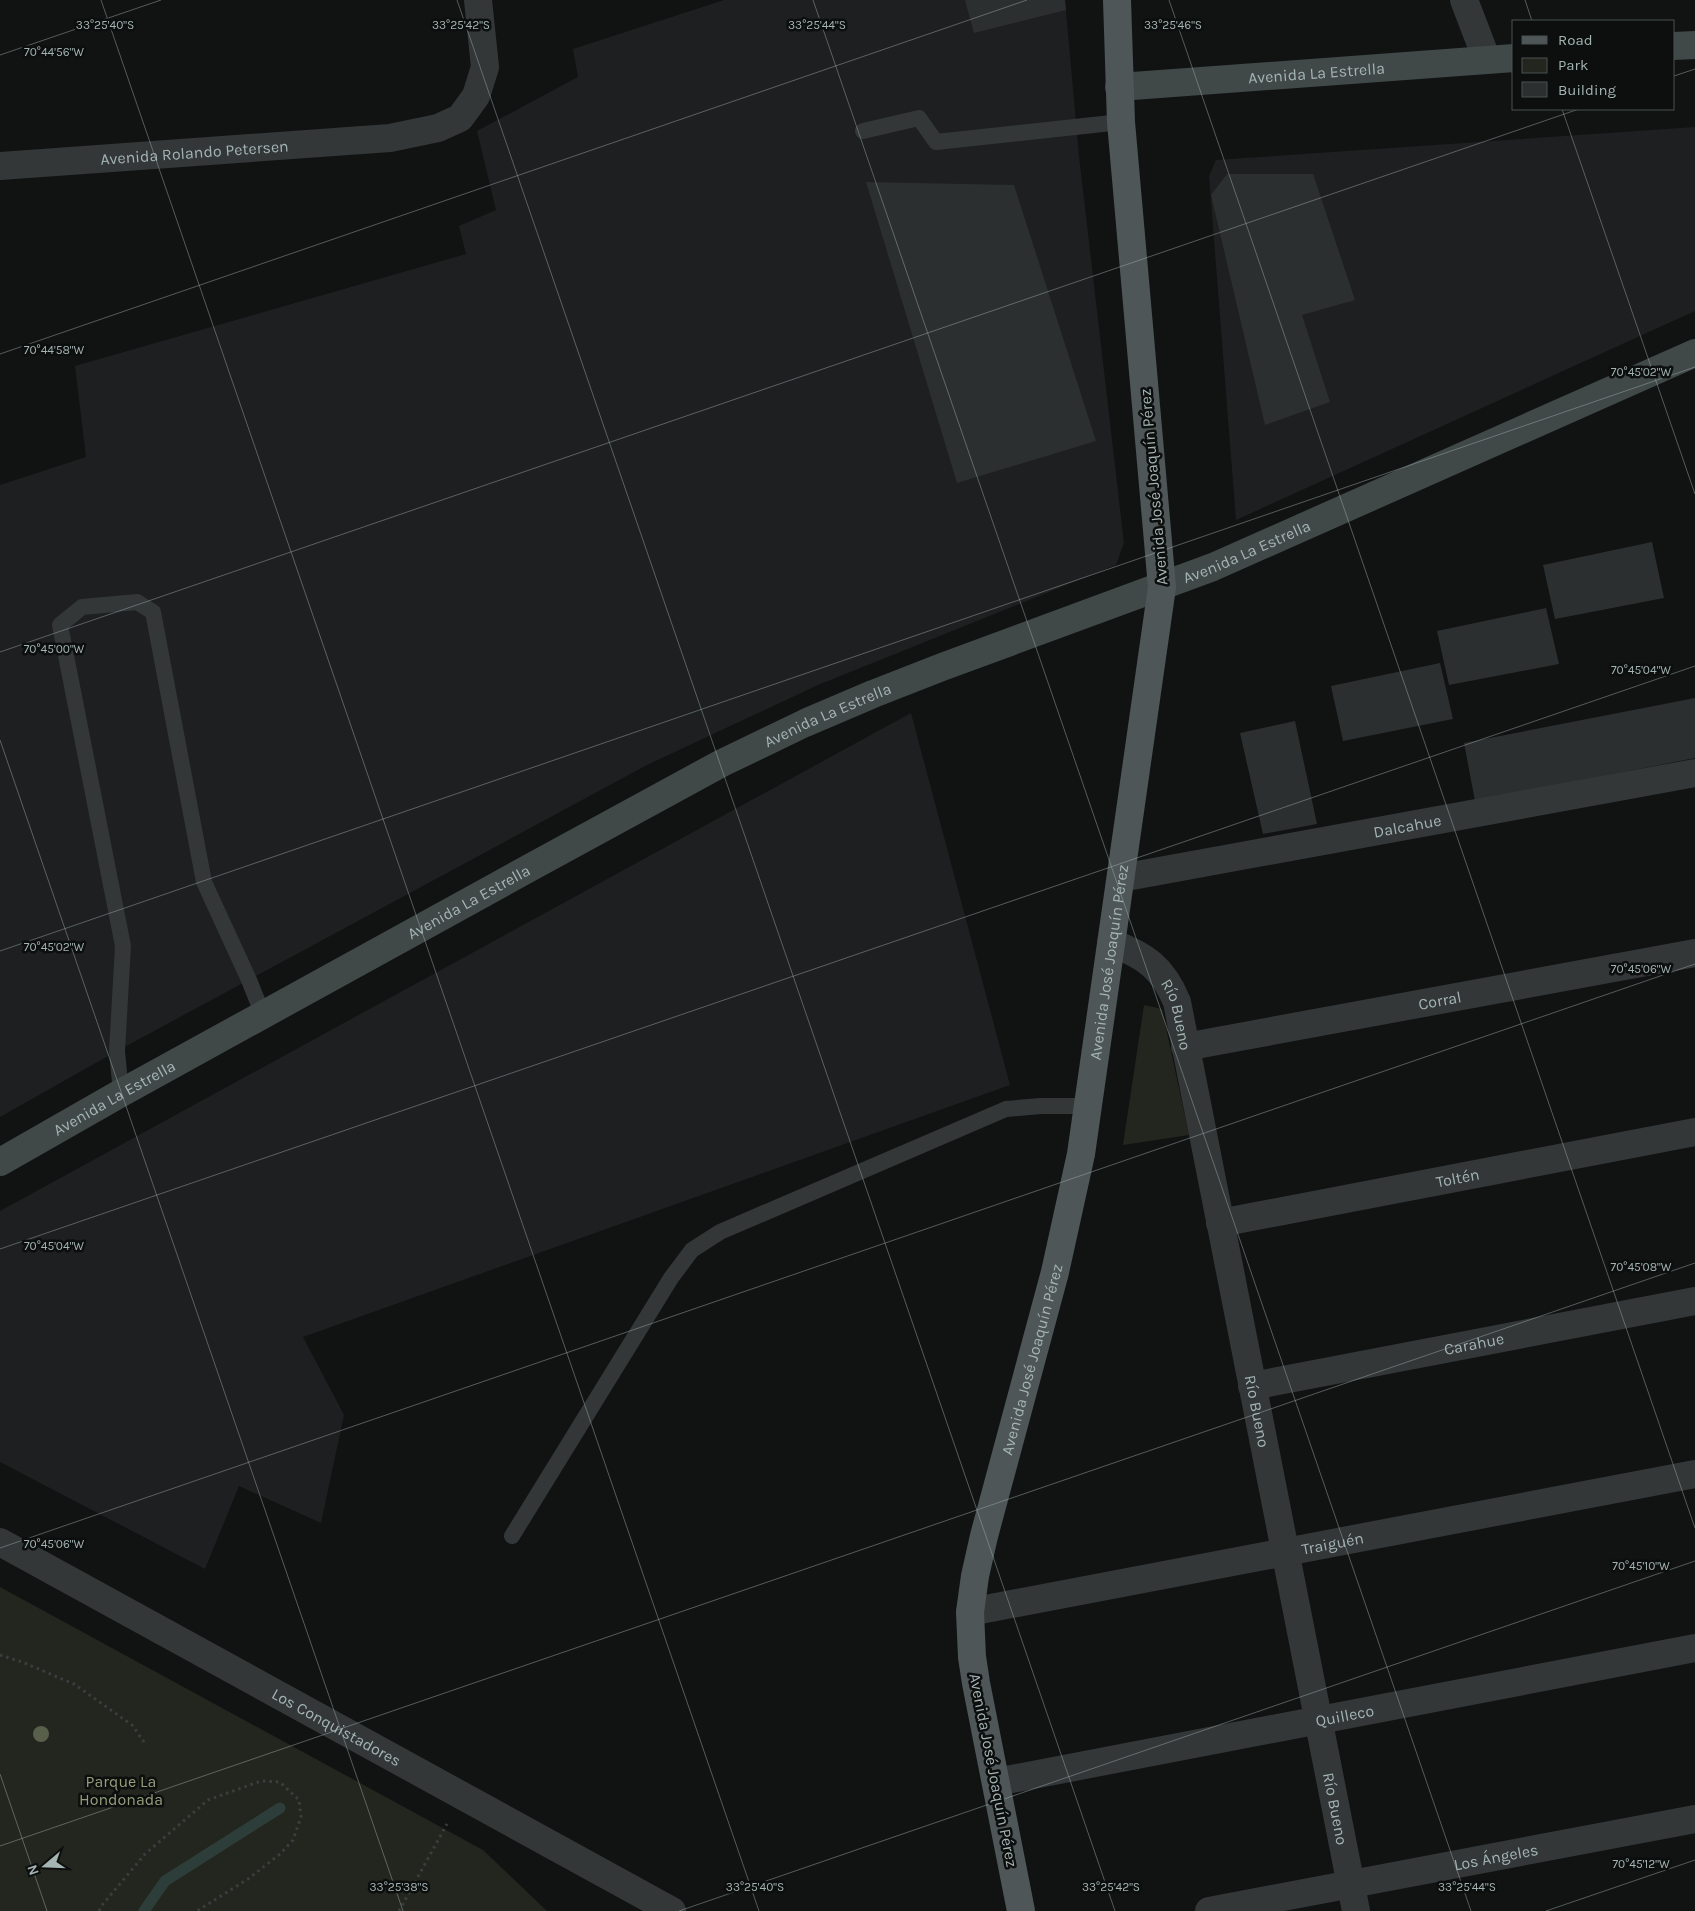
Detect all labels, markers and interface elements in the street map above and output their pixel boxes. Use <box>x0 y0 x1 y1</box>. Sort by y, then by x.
text: 33°25'40"S <box>76 18 134 32</box>
text: 33°25'42"S <box>432 18 490 32</box>
text: 33°25'44"S <box>788 18 846 32</box>
text: 33°25'46"S <box>1144 18 1202 32</box>
legend <box>1512 20 1675 110</box>
text: Road <box>1558 31 1593 49</box>
text: 70°44'56"W <box>24 45 84 59</box>
text: Park <box>1558 56 1588 74</box>
street label: Avenida La Estrella <box>1247 59 1386 87</box>
text: Building <box>1558 81 1616 99</box>
street label: Avenida Rolando Petersen <box>100 136 289 169</box>
text: 70°44'58"W <box>24 343 84 357</box>
text: 70°45'02"W <box>1611 365 1671 379</box>
street label: Avenida José Joaquín Pérez <box>1135 388 1172 586</box>
street label: Avenida La Estrella <box>1180 516 1314 587</box>
text: 70°45'00"W <box>24 642 85 656</box>
text: 70°45'04"W <box>1611 663 1671 677</box>
street label: Avenida La Estrella <box>761 679 894 751</box>
street label: Dalcahue <box>1372 811 1443 842</box>
street label: Avenida La Estrella <box>404 861 533 943</box>
street label: Avenida José Joaquín Pérez <box>1086 863 1132 1061</box>
text: 70°45'02"W <box>24 940 84 954</box>
text: 70°45'06"W <box>1611 962 1671 976</box>
street label: Río Bueno <box>1157 975 1195 1052</box>
street label: Corral <box>1417 987 1463 1014</box>
street label: Avenida La Estrella <box>50 1056 179 1140</box>
street label: Toltén <box>1434 1164 1481 1191</box>
text: 70°45'04"W <box>24 1239 84 1253</box>
text: 70°45'08"W <box>1611 1260 1672 1274</box>
street label: Avenida José Joaquín Pérez <box>997 1262 1067 1457</box>
street label: Carahue <box>1442 1329 1506 1359</box>
street label: Río Bueno <box>1241 1373 1274 1449</box>
street label: Traiguén <box>1300 1528 1365 1559</box>
text: 70°45'06"W <box>24 1537 84 1551</box>
text: 70°45'10"W <box>1612 1559 1670 1573</box>
street label: Avenida José Joaquín Pérez <box>965 1672 1022 1869</box>
street label: Los Conquistadores <box>268 1684 404 1770</box>
street label: Quilleco <box>1314 1701 1376 1731</box>
street label: Río Bueno <box>1319 1771 1352 1847</box>
park label: Parque La Hondonada <box>79 1772 163 1809</box>
street label: Los Ángeles <box>1452 1840 1540 1874</box>
north arrow <box>20 1841 70 1891</box>
text: 70°45'12"W <box>1612 1857 1670 1871</box>
text: N <box>24 1863 43 1878</box>
text: 33°25'38"S <box>370 1880 428 1894</box>
text: 33°25'40"S <box>726 1880 784 1894</box>
text: 33°25'42"S <box>1082 1880 1140 1894</box>
text: 33°25'44"S <box>1438 1880 1496 1894</box>

